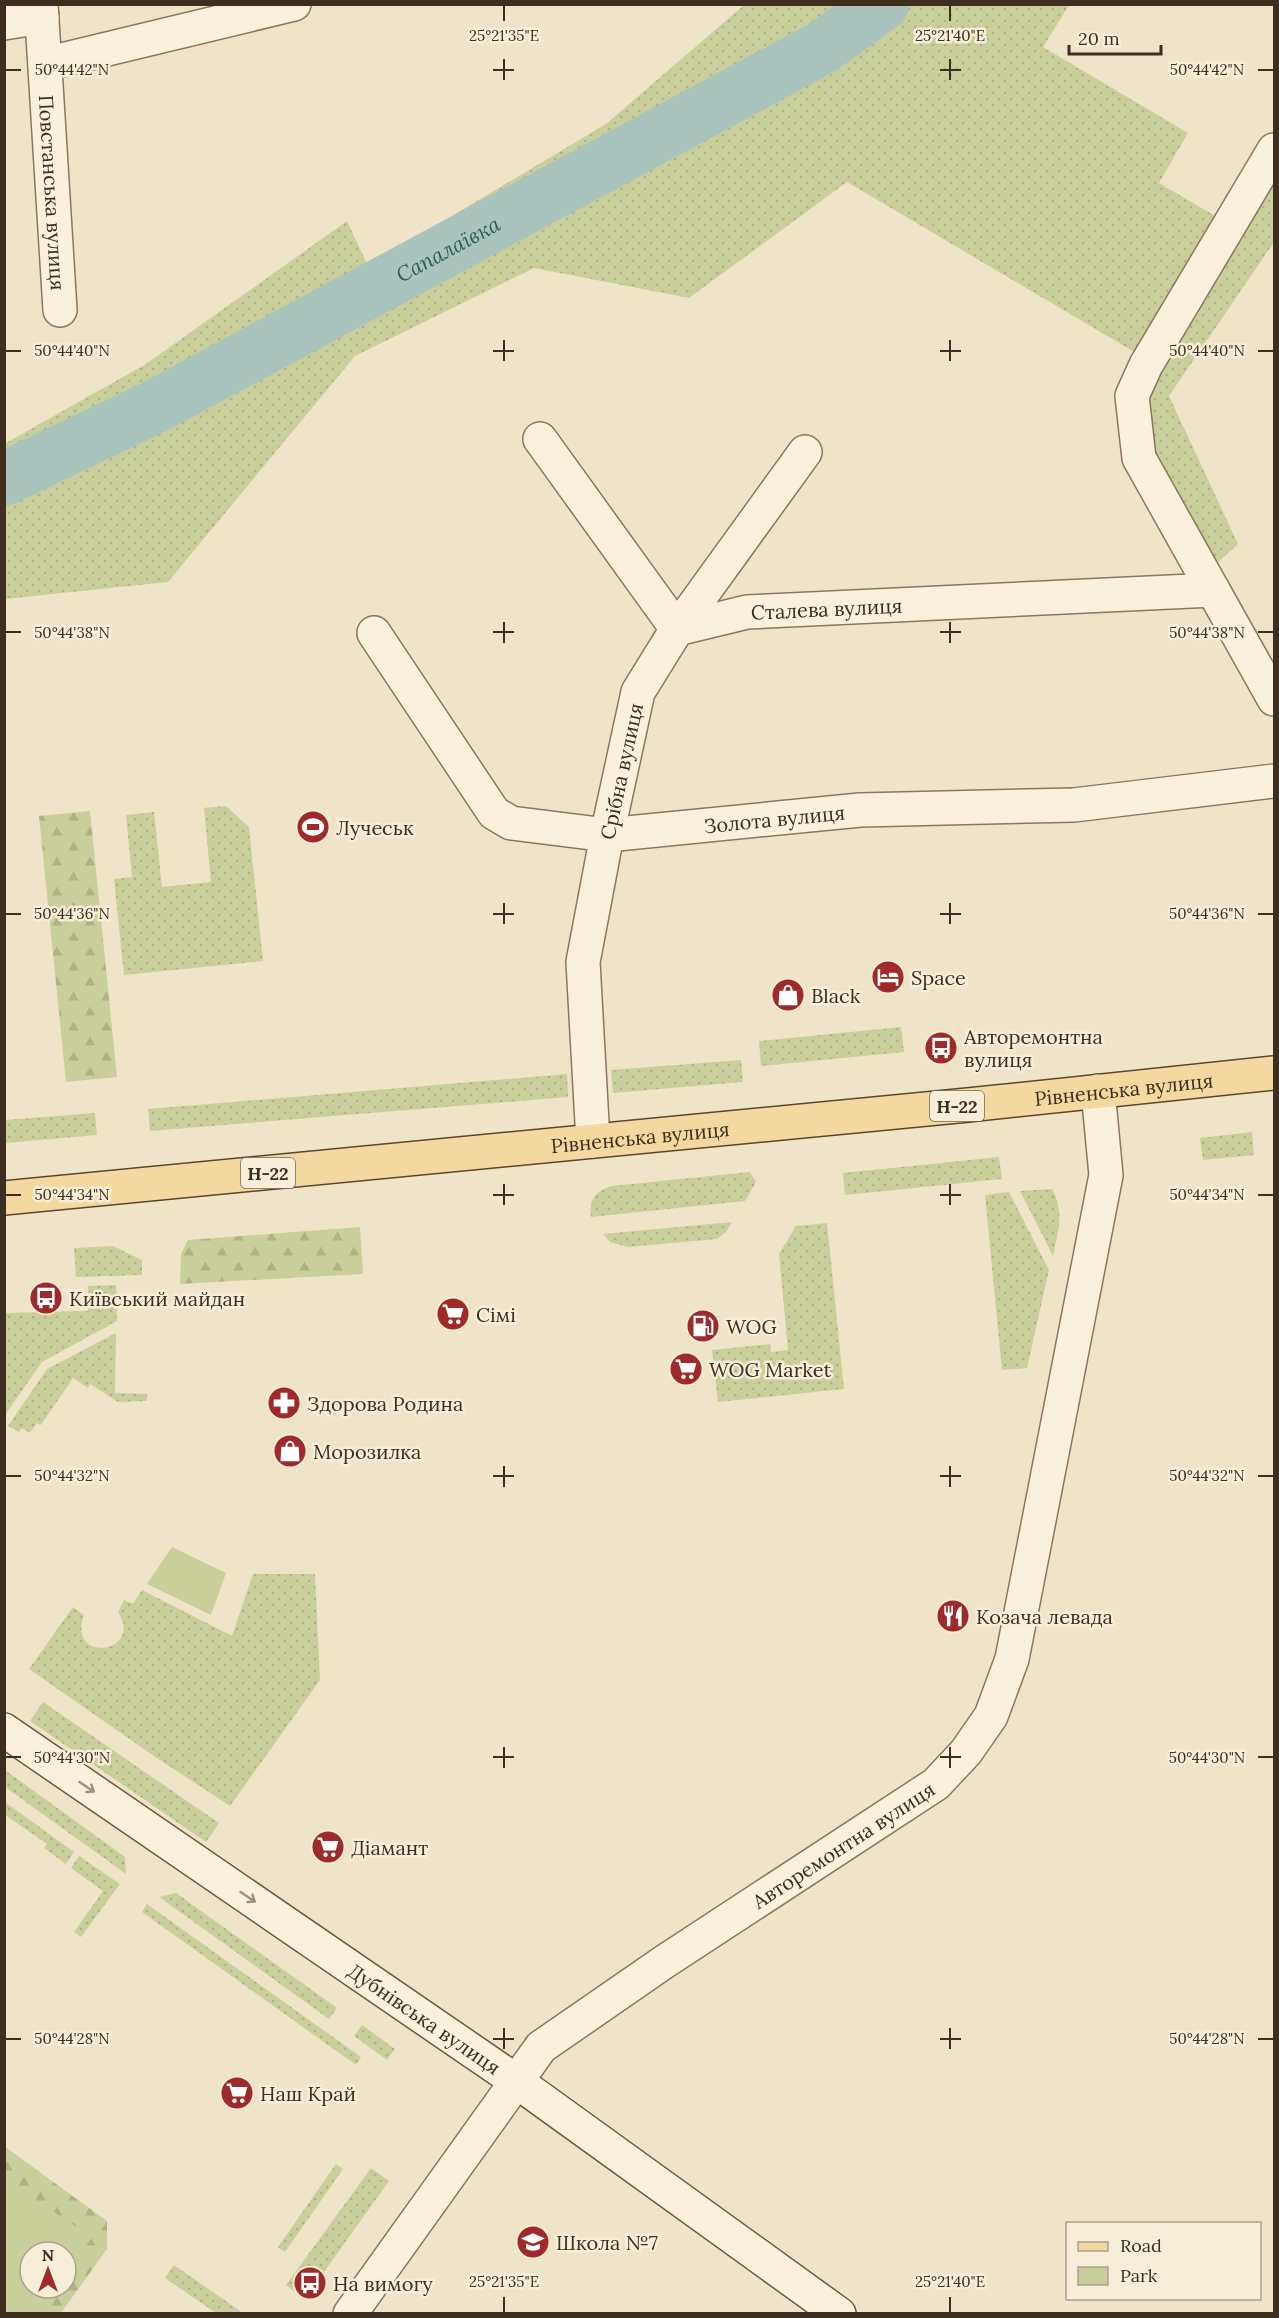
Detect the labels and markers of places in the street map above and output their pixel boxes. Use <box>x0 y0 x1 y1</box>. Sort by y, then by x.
sports icon: Лучеськ <box>295 809 331 845</box>
place label: Лучеськ <box>336 815 414 840</box>
hotel icon: Space <box>870 959 906 995</box>
place label: Space <box>911 965 966 990</box>
shop icon: Black <box>770 977 806 1013</box>
place label: Black <box>811 983 861 1008</box>
place label: Авторемонтна вулиця <box>963 1024 1103 1072</box>
bus stop icon: Авторемонтна вулиця <box>923 1030 959 1066</box>
bus stop icon: Київський майдан <box>28 1280 64 1316</box>
place label: Київський майдан <box>69 1286 245 1311</box>
supermarket icon: Сімі <box>435 1296 471 1332</box>
place label: Сімі <box>476 1302 516 1327</box>
fuel station icon: WOG <box>685 1308 721 1344</box>
place label: WOG <box>726 1314 777 1339</box>
supermarket icon: WOG Market <box>668 1351 704 1387</box>
place label: WOG Market <box>709 1357 832 1382</box>
pharmacy icon: Здорова Родина <box>266 1385 302 1421</box>
place label: Здорова Родина <box>307 1391 463 1416</box>
shop icon: Морозилка <box>272 1433 308 1469</box>
place label: Морозилка <box>313 1439 421 1464</box>
restaurant icon: Козача левада <box>935 1598 971 1634</box>
place label: Козача левада <box>976 1604 1113 1629</box>
supermarket icon: Діамант <box>310 1829 346 1865</box>
place label: Діамант <box>351 1835 428 1860</box>
supermarket icon: Наш Край <box>219 2075 255 2111</box>
place label: Наш Край <box>260 2081 356 2106</box>
school or university icon: Школа №7 <box>515 2224 551 2260</box>
place label: Школа №7 <box>556 2230 658 2255</box>
bus stop icon: На вимогу <box>292 2265 328 2301</box>
place label: На вимогу <box>333 2271 433 2296</box>

